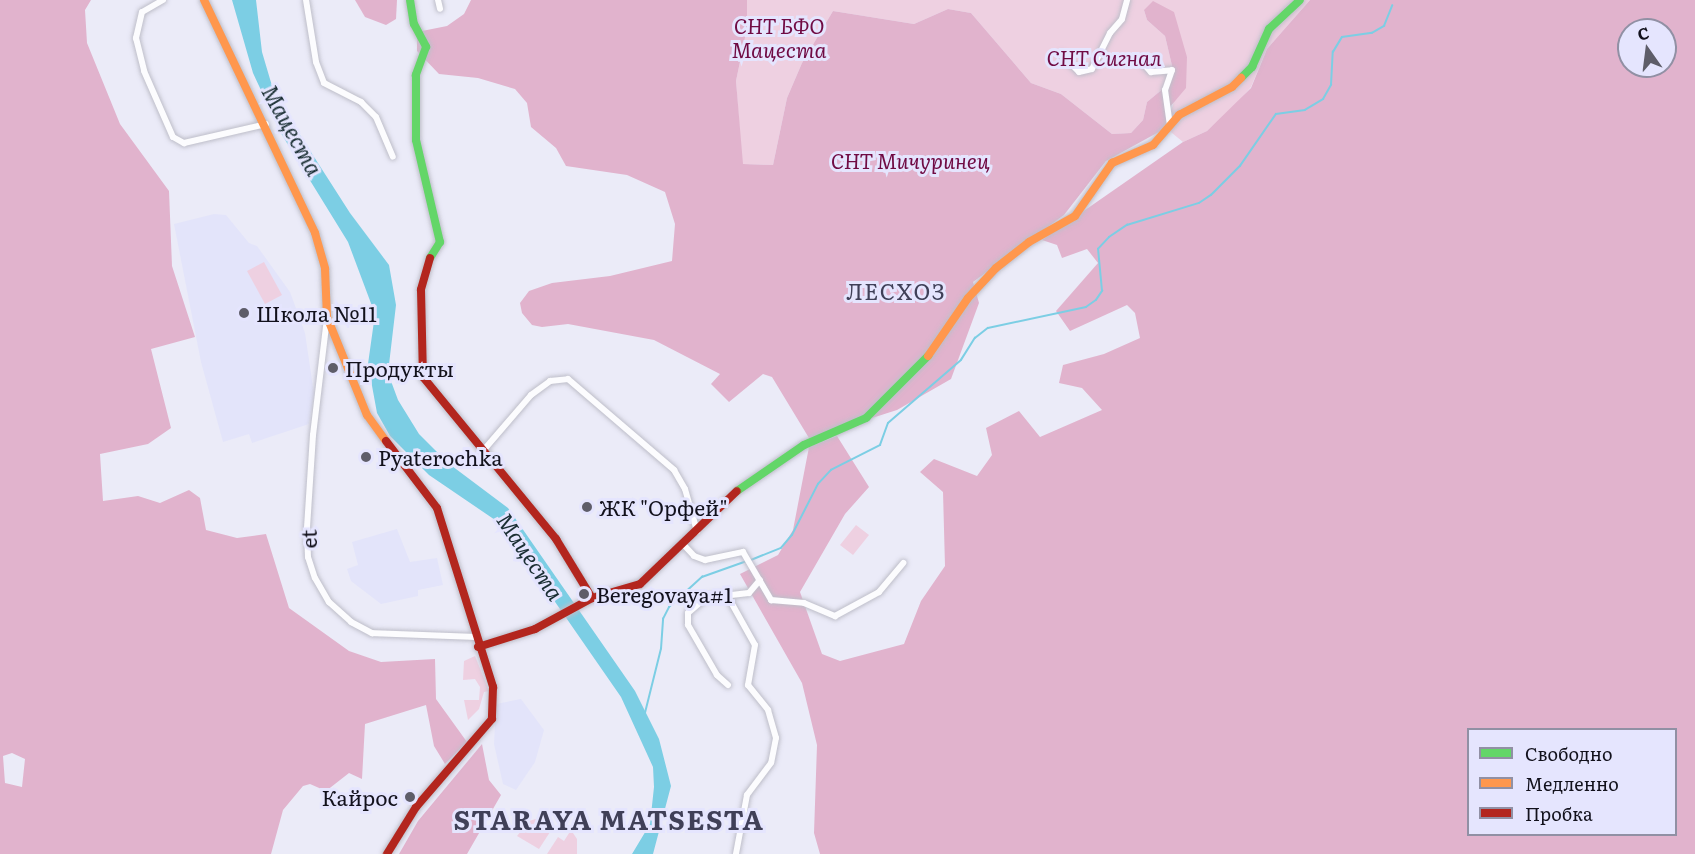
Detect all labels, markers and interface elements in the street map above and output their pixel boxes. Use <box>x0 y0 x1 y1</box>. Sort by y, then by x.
park label: СНТ БФО Мацеста <box>732 12 826 62</box>
north arrow <box>1617 18 1677 78</box>
text: С <box>1635 19 1652 45</box>
park label: СНТ Сигнал <box>1046 44 1162 70</box>
water label: Мацеста <box>257 80 329 180</box>
park label: СНТ Мичуринец <box>831 147 989 173</box>
district label: ЛЕСХОЗ <box>846 278 946 304</box>
place label: Школа №11 <box>256 300 377 326</box>
marker: Школа №11 <box>237 306 251 320</box>
place label: Продукты <box>345 355 454 381</box>
marker: Продукты <box>326 361 340 375</box>
place label: Pyaterochka <box>378 444 503 470</box>
marker: Pyaterochka <box>359 450 373 464</box>
place label: ЖК "Орфей" <box>599 494 728 520</box>
marker: ЖК "Орфей" <box>580 500 594 514</box>
water label: Мацеста <box>492 507 570 605</box>
street label: et <box>295 529 321 549</box>
place label: Beregovaya#1 <box>596 581 733 607</box>
marker: Beregovaya#1 <box>577 587 591 601</box>
legend <box>1467 728 1677 836</box>
text: Свободно <box>1525 740 1613 767</box>
text: Медленно <box>1525 770 1619 797</box>
place label: Кайрос <box>321 784 398 810</box>
marker: Кайрос <box>403 790 417 804</box>
text: Пробка <box>1525 800 1593 827</box>
district label: STARAYA MATSESTA <box>454 803 764 835</box>

